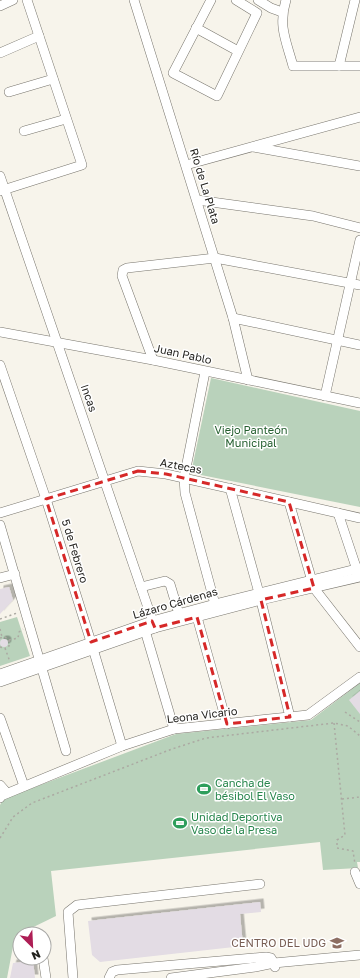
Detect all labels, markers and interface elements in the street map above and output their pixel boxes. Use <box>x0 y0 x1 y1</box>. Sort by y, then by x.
street label: Río de La Plata <box>188 146 223 225</box>
street label: Juan Pablo <box>153 341 213 366</box>
street label: Incas <box>79 382 100 413</box>
park label: Viejo Panteón Municipal <box>214 423 288 449</box>
street label: Aztecas <box>159 455 203 476</box>
street label: 5 de Febrero <box>60 517 91 585</box>
street label: Lázaro Cárdenas <box>131 584 219 621</box>
street label: Leona Vicario <box>166 704 238 725</box>
place label: Cancha de bésibol El Vaso <box>215 776 295 802</box>
sports icon: Cancha de bésibol El Vaso <box>196 781 212 797</box>
place label: Unidad Deportiva Vaso de la Presa <box>191 810 283 836</box>
sports icon: Unidad Deportiva Vaso de la Presa <box>172 815 188 831</box>
north arrow <box>12 926 52 966</box>
school or university icon: CENTRO DEL UDG <box>329 935 345 951</box>
place label: CENTRO DEL UDG <box>231 936 326 949</box>
text: N <box>30 948 43 963</box>

